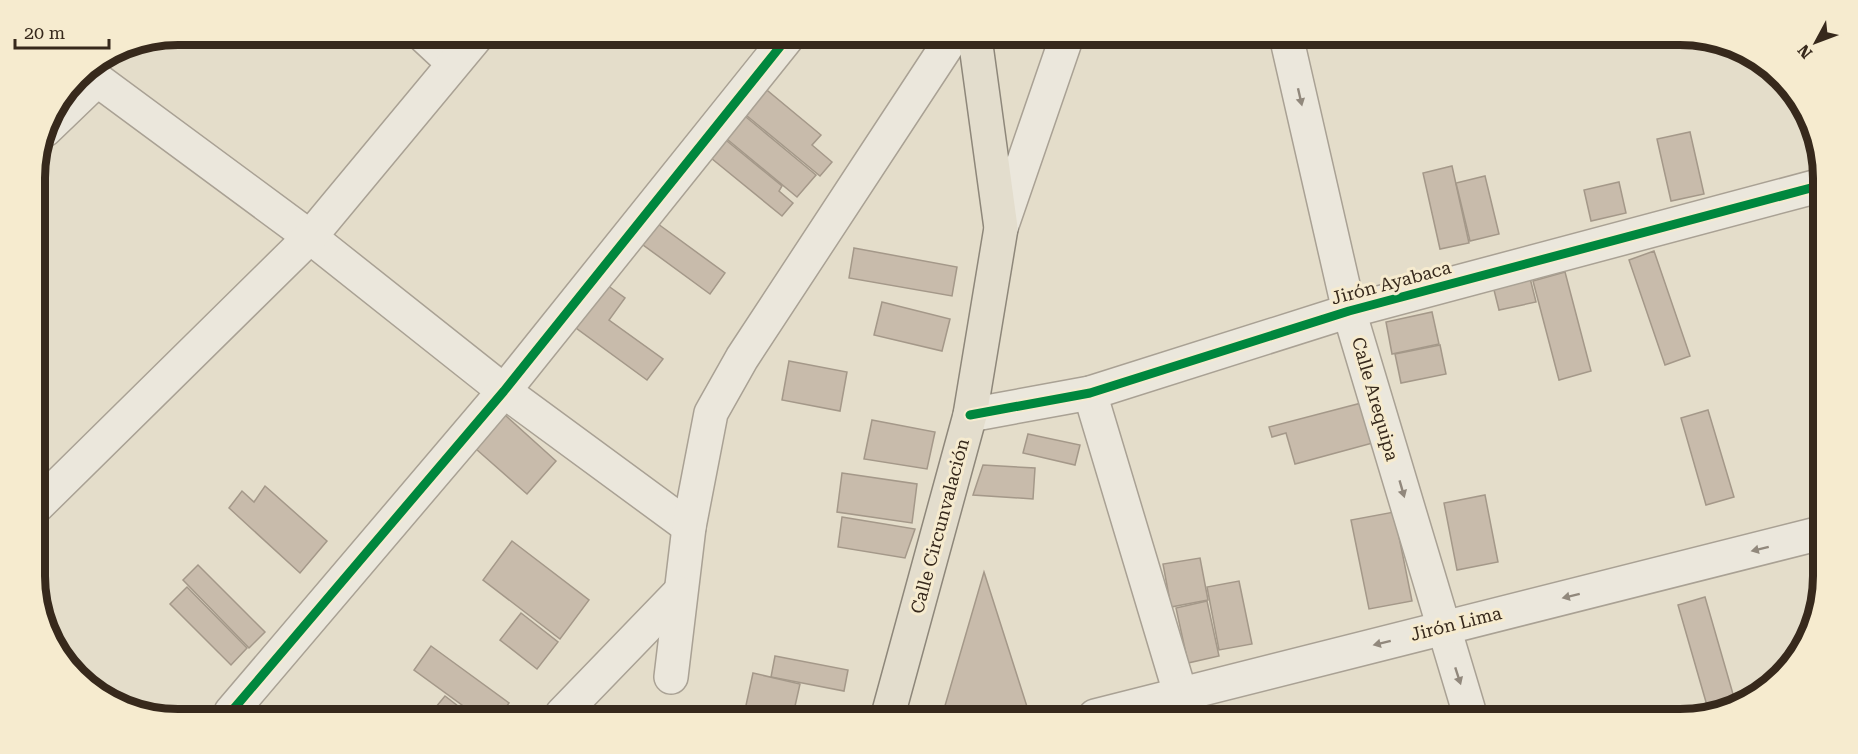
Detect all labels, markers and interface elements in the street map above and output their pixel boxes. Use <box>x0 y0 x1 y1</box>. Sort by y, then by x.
scale bar <box>15 12 110 50</box>
north arrow <box>1786 12 1846 72</box>
text: 20 m <box>24 22 65 43</box>
text: N <box>1794 41 1816 62</box>
one-way arrow <box>1296 88 1306 106</box>
street label: Jirón Ayabaca <box>1329 256 1453 309</box>
street label: Calle Arequipa <box>1348 335 1403 463</box>
street label: Calle Circunvalación <box>906 436 973 616</box>
one-way arrow <box>1398 480 1407 498</box>
one-way arrow <box>1751 544 1769 554</box>
one-way arrow <box>1562 591 1580 601</box>
street label: Jirón Lima <box>1408 602 1504 645</box>
one-way arrow <box>1373 639 1391 649</box>
one-way arrow <box>1454 667 1463 685</box>

